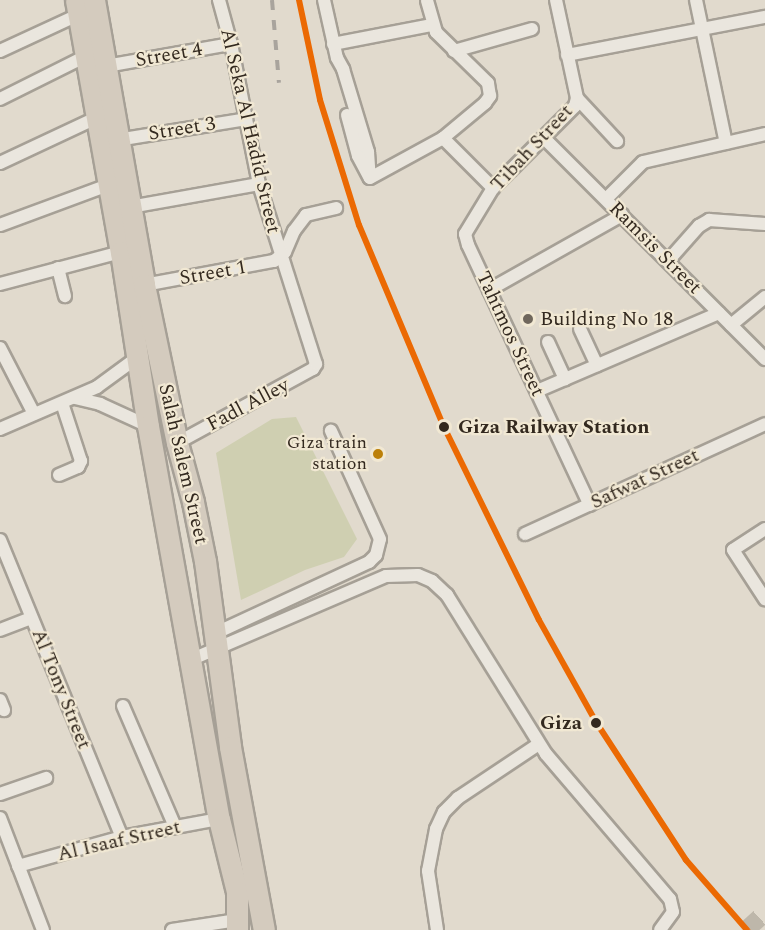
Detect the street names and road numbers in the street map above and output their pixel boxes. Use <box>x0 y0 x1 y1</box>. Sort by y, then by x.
street label: Al Seka Al Hadid Street <box>215 26 285 236</box>
street label: Street 4 <box>134 37 204 73</box>
street label: Tibah Street <box>486 100 578 196</box>
street label: Street 3 <box>147 112 217 146</box>
street label: Ramsis Street <box>604 197 706 299</box>
street label: Street 1 <box>178 255 248 291</box>
street label: Tahtmos Street <box>471 268 549 400</box>
street label: Fadl Alley <box>203 373 293 437</box>
street label: Salah Salem Street <box>153 381 213 547</box>
street label: Safwat Street <box>587 443 703 515</box>
street label: Al Tony Street <box>26 625 96 753</box>
street label: Al Isaaf Street <box>55 815 183 867</box>

